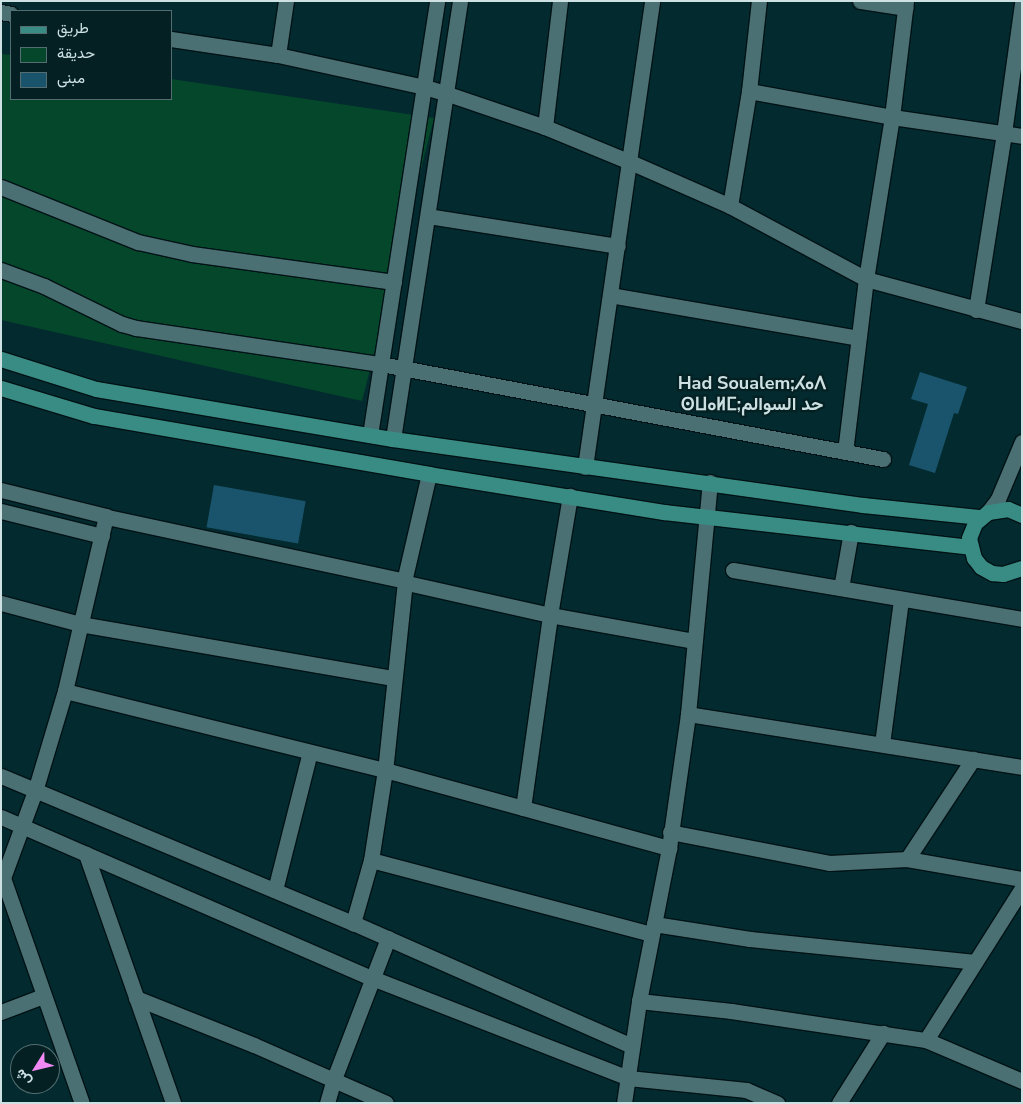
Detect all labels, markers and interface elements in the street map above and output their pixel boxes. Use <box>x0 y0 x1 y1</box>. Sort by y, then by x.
legend <box>10 10 172 100</box>
text: طريق <box>57 18 89 38</box>
text: حديقة <box>57 43 95 63</box>
text: مبنى <box>57 68 85 88</box>
district label: Had Soualem;ⵃⴰⴷ ⵙⵡⴰⵍⵎ;حد السوالم <box>678 373 826 416</box>
north arrow <box>10 1044 60 1094</box>
text: ش <box>11 1065 36 1090</box>

